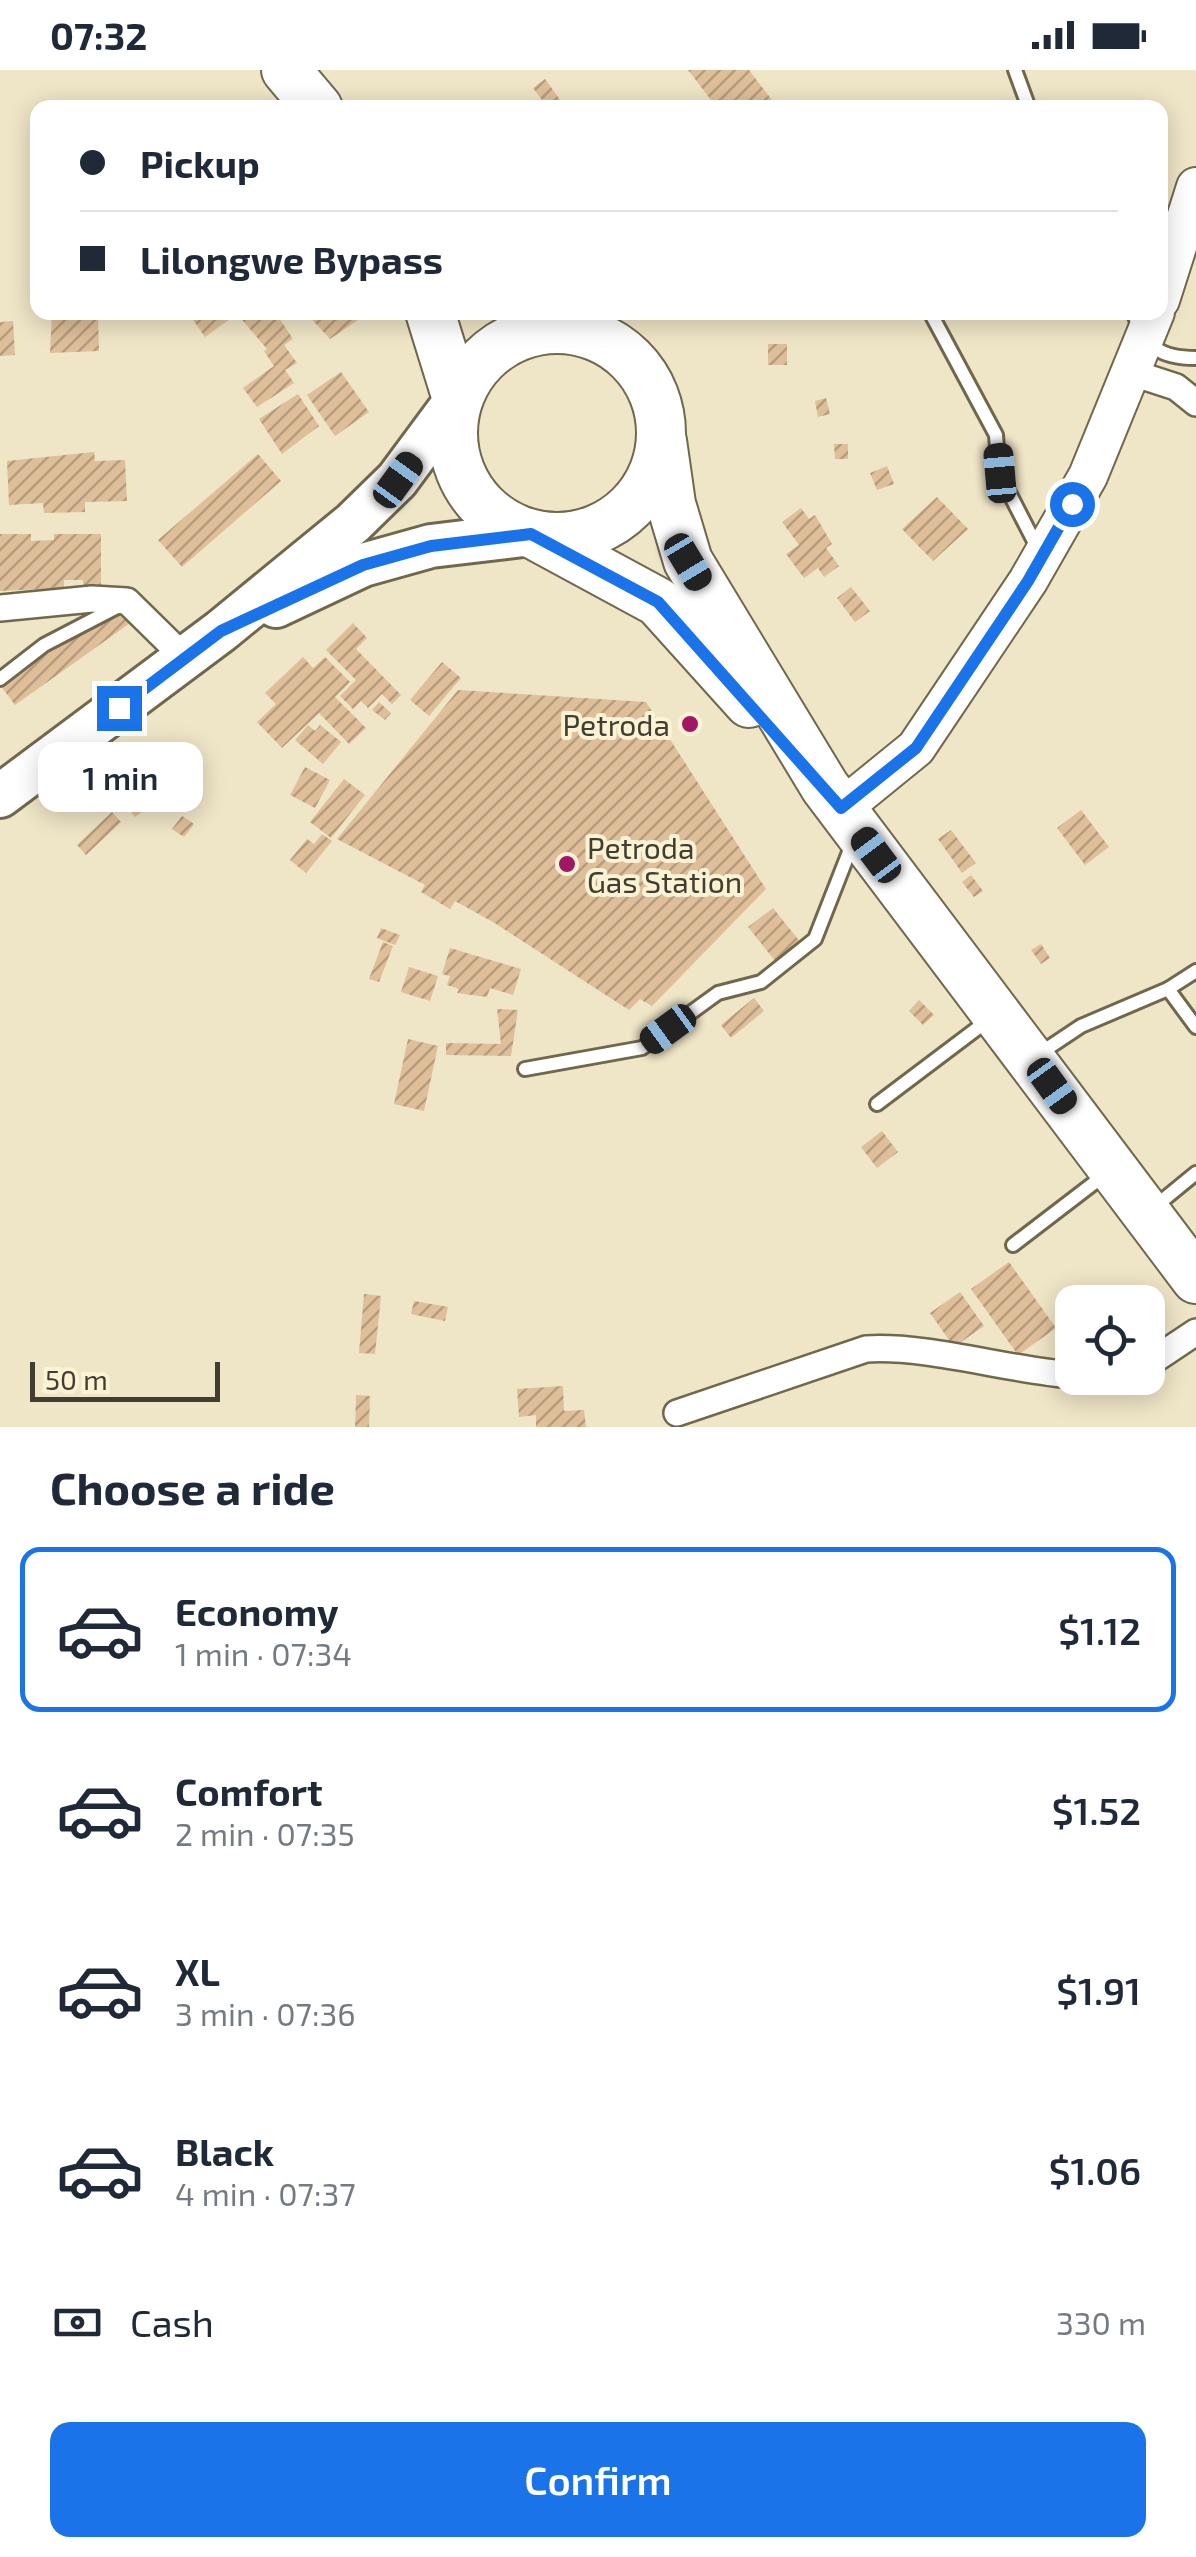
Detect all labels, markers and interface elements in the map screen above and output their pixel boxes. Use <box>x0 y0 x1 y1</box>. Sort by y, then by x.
text: 07:32 <box>50 12 147 58</box>
text: Pickup <box>140 140 260 186</box>
text: Lilongwe Bypass <box>140 236 443 282</box>
car <box>982 442 1018 504</box>
car <box>368 447 428 513</box>
route start <box>1050 482 1095 527</box>
car <box>660 529 716 595</box>
route end <box>97 686 142 731</box>
place label: Petroda <box>563 706 670 742</box>
marker: Petroda <box>679 713 701 735</box>
callout: 1 min <box>36 743 202 813</box>
text: 1 min <box>83 758 158 796</box>
car <box>846 822 906 888</box>
place label: Petroda Gas Station <box>587 829 742 899</box>
marker: Petroda Gas Station <box>556 853 578 875</box>
car <box>635 999 701 1059</box>
car <box>1022 1053 1082 1119</box>
map controls <box>1055 1285 1165 1395</box>
button: locate <box>1055 1285 1165 1395</box>
scale bar <box>30 1357 220 1402</box>
text: 50 m <box>45 1362 108 1396</box>
text: Choose a ride <box>50 1460 335 1514</box>
icon: car <box>55 1585 145 1675</box>
text: Economy <box>175 1588 339 1634</box>
text: $1.12 <box>1058 1607 1141 1653</box>
text: 1 min · 07:34 <box>175 1634 352 1672</box>
icon: car <box>55 1765 145 1855</box>
text: Comfort <box>175 1768 323 1814</box>
text: $1.52 <box>1052 1787 1141 1833</box>
text: 2 min · 07:35 <box>175 1814 355 1852</box>
icon: car <box>55 1945 145 2035</box>
text: XL <box>175 1948 220 1994</box>
text: $1.91 <box>1056 1967 1141 2013</box>
text: 3 min · 07:36 <box>175 1994 356 2032</box>
icon: car <box>55 2125 145 2215</box>
text: Black <box>175 2128 274 2174</box>
text: $1.06 <box>1049 2147 1141 2193</box>
text: 4 min · 07:37 <box>175 2174 356 2212</box>
icon: cash <box>50 2295 105 2350</box>
text: Cash <box>130 2299 214 2345</box>
text: 330 m <box>1056 2303 1146 2341</box>
button: Confirm <box>50 2422 1146 2537</box>

